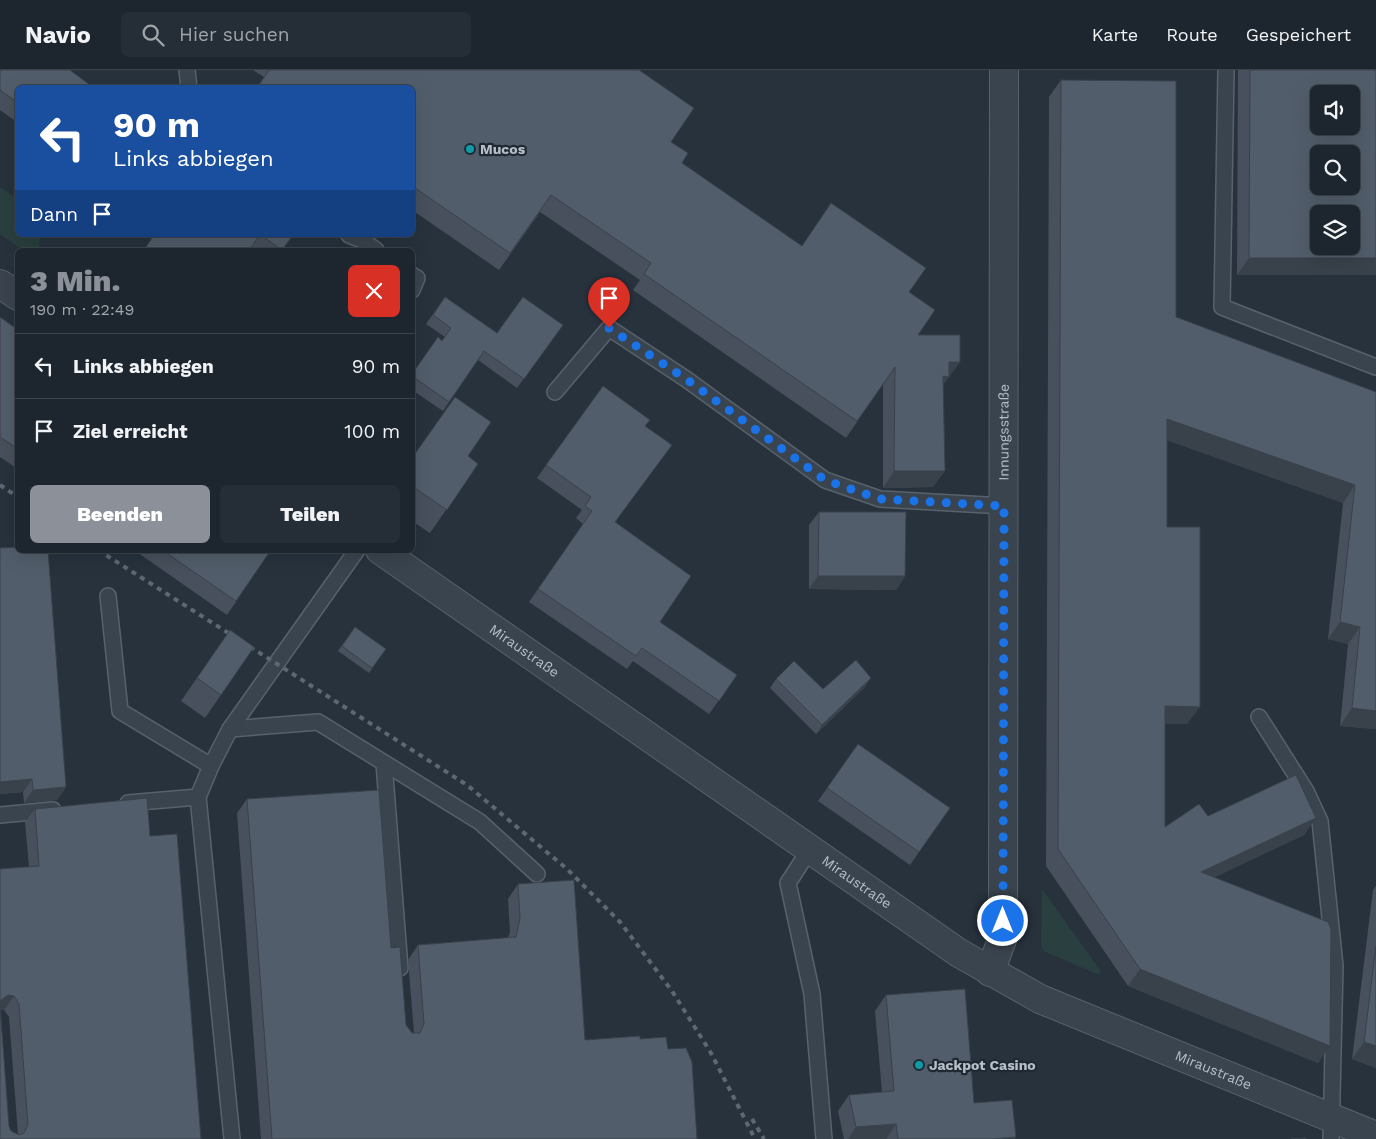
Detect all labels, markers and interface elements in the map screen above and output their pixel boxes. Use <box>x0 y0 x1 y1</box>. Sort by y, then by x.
search box <box>121 12 471 57</box>
text: Navio <box>25 21 91 49</box>
icon: search <box>139 21 167 49</box>
text: Hier suchen <box>179 23 290 46</box>
text: Karte <box>1092 24 1138 45</box>
text: Route <box>1166 24 1218 45</box>
text: Gespeichert <box>1246 24 1351 45</box>
map controls <box>1310 85 1360 255</box>
button: sound <box>1310 85 1360 135</box>
text: 90 m <box>113 104 200 146</box>
icon: left <box>30 105 95 170</box>
place label: Mucos <box>480 141 526 157</box>
marker: Mucos <box>464 143 476 155</box>
button: search <box>1310 145 1360 195</box>
text: Links abbiegen <box>113 146 274 171</box>
icon: arrive <box>88 200 116 228</box>
text: Dann <box>30 203 78 226</box>
button: layers <box>1310 205 1360 255</box>
text: 3 Min. <box>30 263 120 298</box>
button: close <box>348 265 400 317</box>
pin <box>588 277 630 328</box>
icon: arrive <box>595 284 623 312</box>
text: 190 m · 22:49 <box>30 300 134 319</box>
icon: left <box>30 352 58 380</box>
text: Links abbiegen <box>73 355 214 378</box>
text: 90 m <box>352 355 400 378</box>
street label: Innungsstraße <box>996 384 1012 481</box>
icon: arrive <box>30 417 58 445</box>
text: Ziel erreicht <box>73 420 188 443</box>
text: 100 m <box>344 420 400 443</box>
button: Beenden <box>30 485 210 543</box>
button: Teilen <box>220 485 400 543</box>
street label: Miraustraße <box>487 621 562 680</box>
street label: Miraustraße <box>819 852 895 912</box>
position arrow <box>976 894 1028 946</box>
street label: Miraustraße <box>1173 1047 1254 1093</box>
place label: Jackpot Casino <box>929 1057 1036 1073</box>
marker: Jackpot Casino <box>913 1059 925 1071</box>

